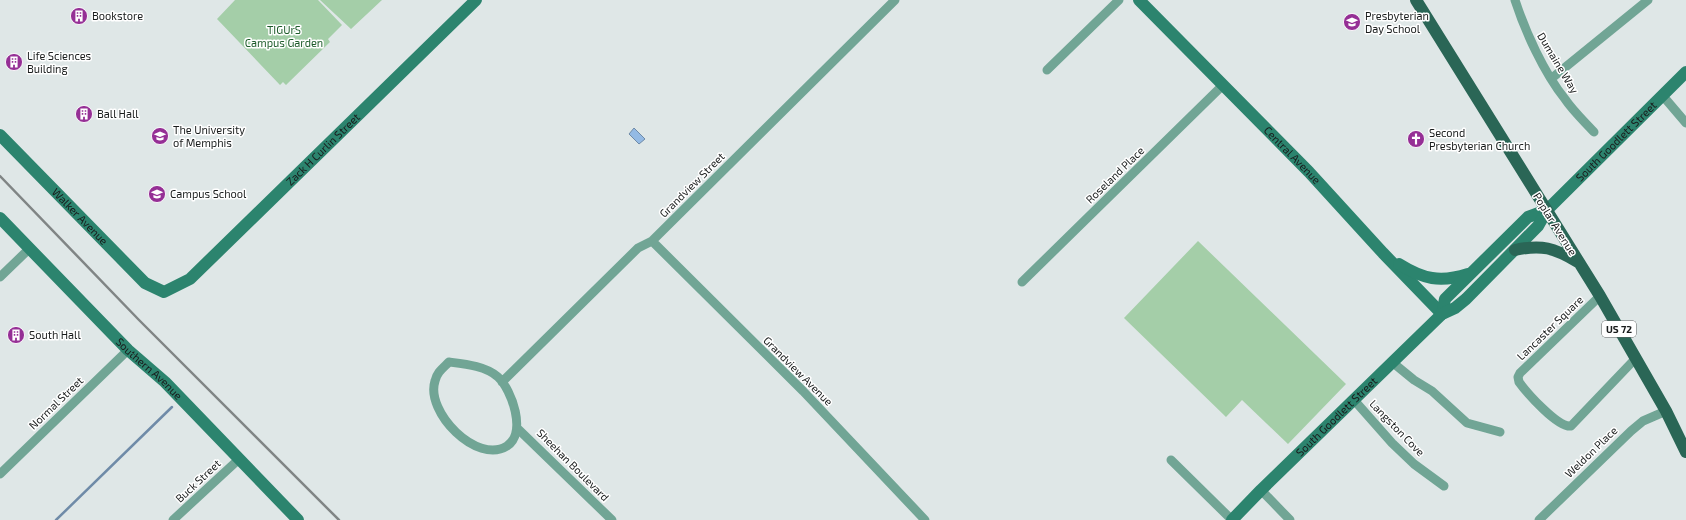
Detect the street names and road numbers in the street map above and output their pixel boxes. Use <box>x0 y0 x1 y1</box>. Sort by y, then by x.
street label: Dumaine Way <box>1535 30 1582 96</box>
street label: South Goodlett Street <box>1573 98 1659 184</box>
street label: Zack H Curlin Street <box>283 110 362 188</box>
street label: Central Avenue <box>1261 123 1324 186</box>
street label: Roseland Place <box>1083 144 1147 206</box>
street label: Grandview Street <box>657 150 727 220</box>
street label: Walker Avenue <box>49 185 111 247</box>
street label: Poplar Avenue <box>1531 190 1580 258</box>
street label: Lancaster Square <box>1514 293 1585 362</box>
road number: US 72 <box>1602 321 1636 337</box>
street label: Grandview Avenue <box>761 333 836 408</box>
street label: Southern Avenue <box>114 335 185 402</box>
street label: Normal Street <box>26 374 85 432</box>
street label: South Goodlett Street <box>1293 374 1379 459</box>
street label: Langston Cove <box>1367 397 1428 459</box>
street label: Weldon Place <box>1562 423 1620 480</box>
street label: Sheehan Boulevard <box>535 426 612 503</box>
street label: Buck Street <box>172 456 223 505</box>

